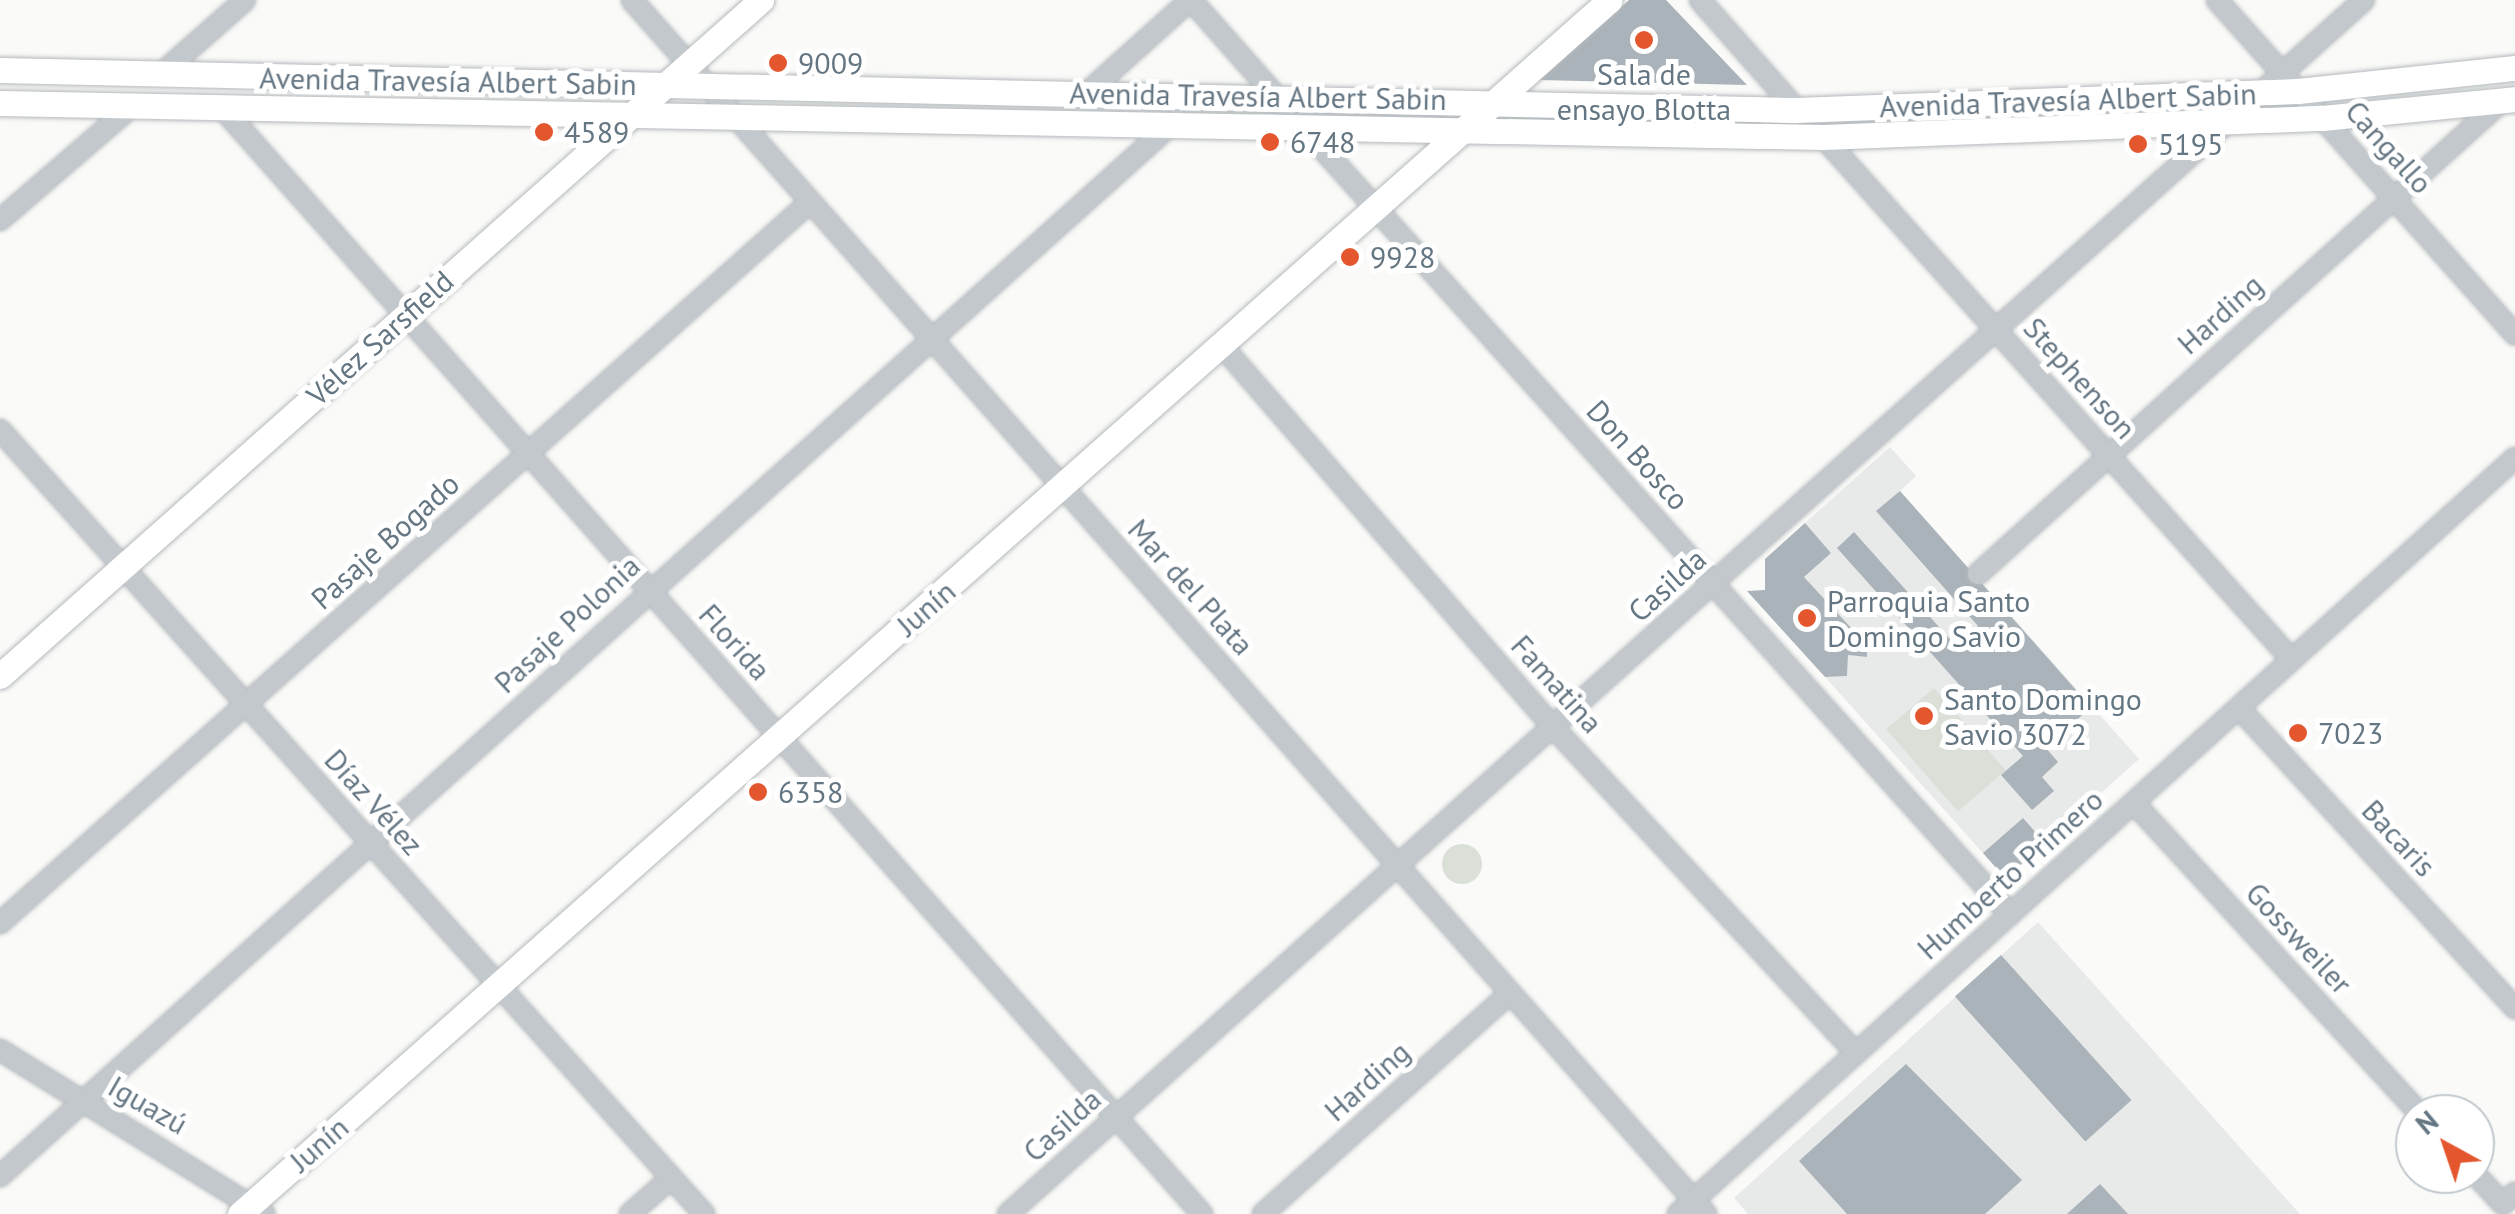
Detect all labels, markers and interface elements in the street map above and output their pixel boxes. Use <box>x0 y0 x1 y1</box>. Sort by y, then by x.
marker: Sala de ensayo Blotta <box>1633 29 1655 51</box>
place label: 9009 <box>798 45 863 81</box>
marker: 9009 <box>767 52 789 74</box>
place label: Sala de ensayo Blotta <box>1557 56 1731 126</box>
street label: Avenida Travesía Albert Sabin <box>258 60 638 102</box>
street label: Avenida Travesía Albert Sabin <box>1068 75 1448 117</box>
street label: Avenida Travesía Albert Sabin <box>1878 75 2258 125</box>
street label: Cangallo <box>2338 93 2440 201</box>
place label: 4589 <box>564 114 629 150</box>
marker: 4589 <box>533 121 555 143</box>
place label: 6748 <box>1290 124 1355 160</box>
place label: 5195 <box>2158 126 2223 162</box>
marker: 6748 <box>1259 131 1281 153</box>
marker: 5195 <box>2127 133 2149 155</box>
place label: 9928 <box>1370 239 1435 275</box>
marker: 9928 <box>1339 246 1361 268</box>
street label: Vélez Sarsfield <box>299 263 461 413</box>
street label: Harding <box>2170 267 2270 361</box>
street label: Stephenson <box>2016 310 2144 446</box>
street label: Don Bosco <box>1579 393 1697 517</box>
street label: Pasaje Bogado <box>304 465 466 617</box>
street label: Mar del Plata <box>1121 512 1261 662</box>
street label: Casilda <box>1621 541 1713 629</box>
street label: Pasaje Polonia <box>487 548 647 700</box>
street label: Junín <box>889 573 963 643</box>
place label: Parroquia Santo Domingo Savio <box>1827 583 2030 654</box>
street label: Florida <box>692 597 778 687</box>
marker: Parroquia Santo Domingo Savio <box>1796 607 1818 629</box>
street label: Famatina <box>1504 628 1610 740</box>
place label: Santo Domingo Savio 3072 <box>1944 681 2142 752</box>
marker: Santo Domingo Savio 3072 <box>1913 705 1935 727</box>
place label: 7023 <box>2318 715 2383 751</box>
marker: 7023 <box>2287 722 2309 744</box>
street label: Díaz Vélez <box>317 741 431 863</box>
place label: 6358 <box>778 774 843 810</box>
marker: 6358 <box>747 781 769 803</box>
street label: Humberto Primero <box>1910 781 2110 967</box>
street label: Bacaris <box>2355 792 2443 884</box>
street label: Gossweiler <box>2238 875 2360 1001</box>
street label: Harding <box>1317 1034 1417 1128</box>
street label: Iguazú <box>102 1068 194 1142</box>
street label: Casilda <box>1016 1081 1108 1169</box>
north arrow <box>2395 1094 2495 1194</box>
text: N <box>2408 1102 2446 1142</box>
street label: Junín <box>282 1109 356 1179</box>

